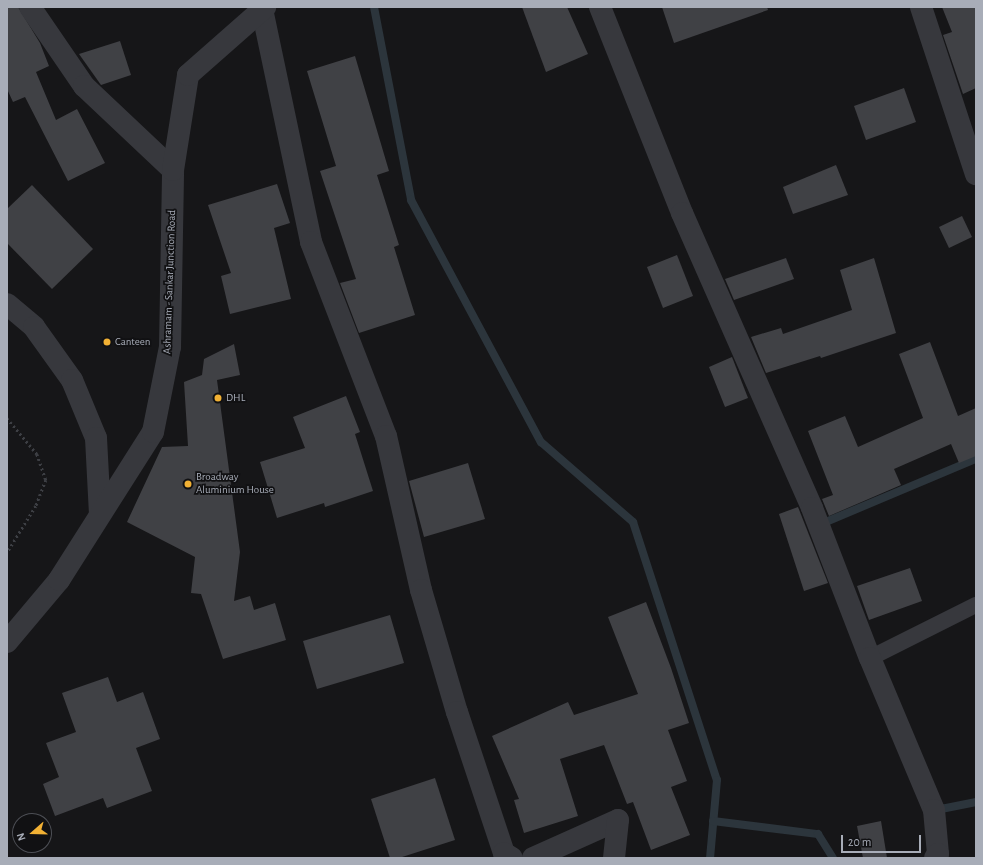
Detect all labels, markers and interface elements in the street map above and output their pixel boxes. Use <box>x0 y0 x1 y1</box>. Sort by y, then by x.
street label: Ashramam - Sankar Junction Road <box>161 210 179 354</box>
place label: Canteen <box>115 335 151 349</box>
marker: Canteen <box>102 337 112 347</box>
place label: DHL <box>226 391 245 405</box>
marker: DHL <box>213 393 223 403</box>
place label: Broadway Aluminium House <box>196 471 274 497</box>
marker: Broadway Aluminium House <box>183 479 193 489</box>
north arrow <box>12 813 52 853</box>
scale bar <box>843 827 923 853</box>
text: N <box>15 831 28 842</box>
text: 20 m <box>848 836 871 848</box>

